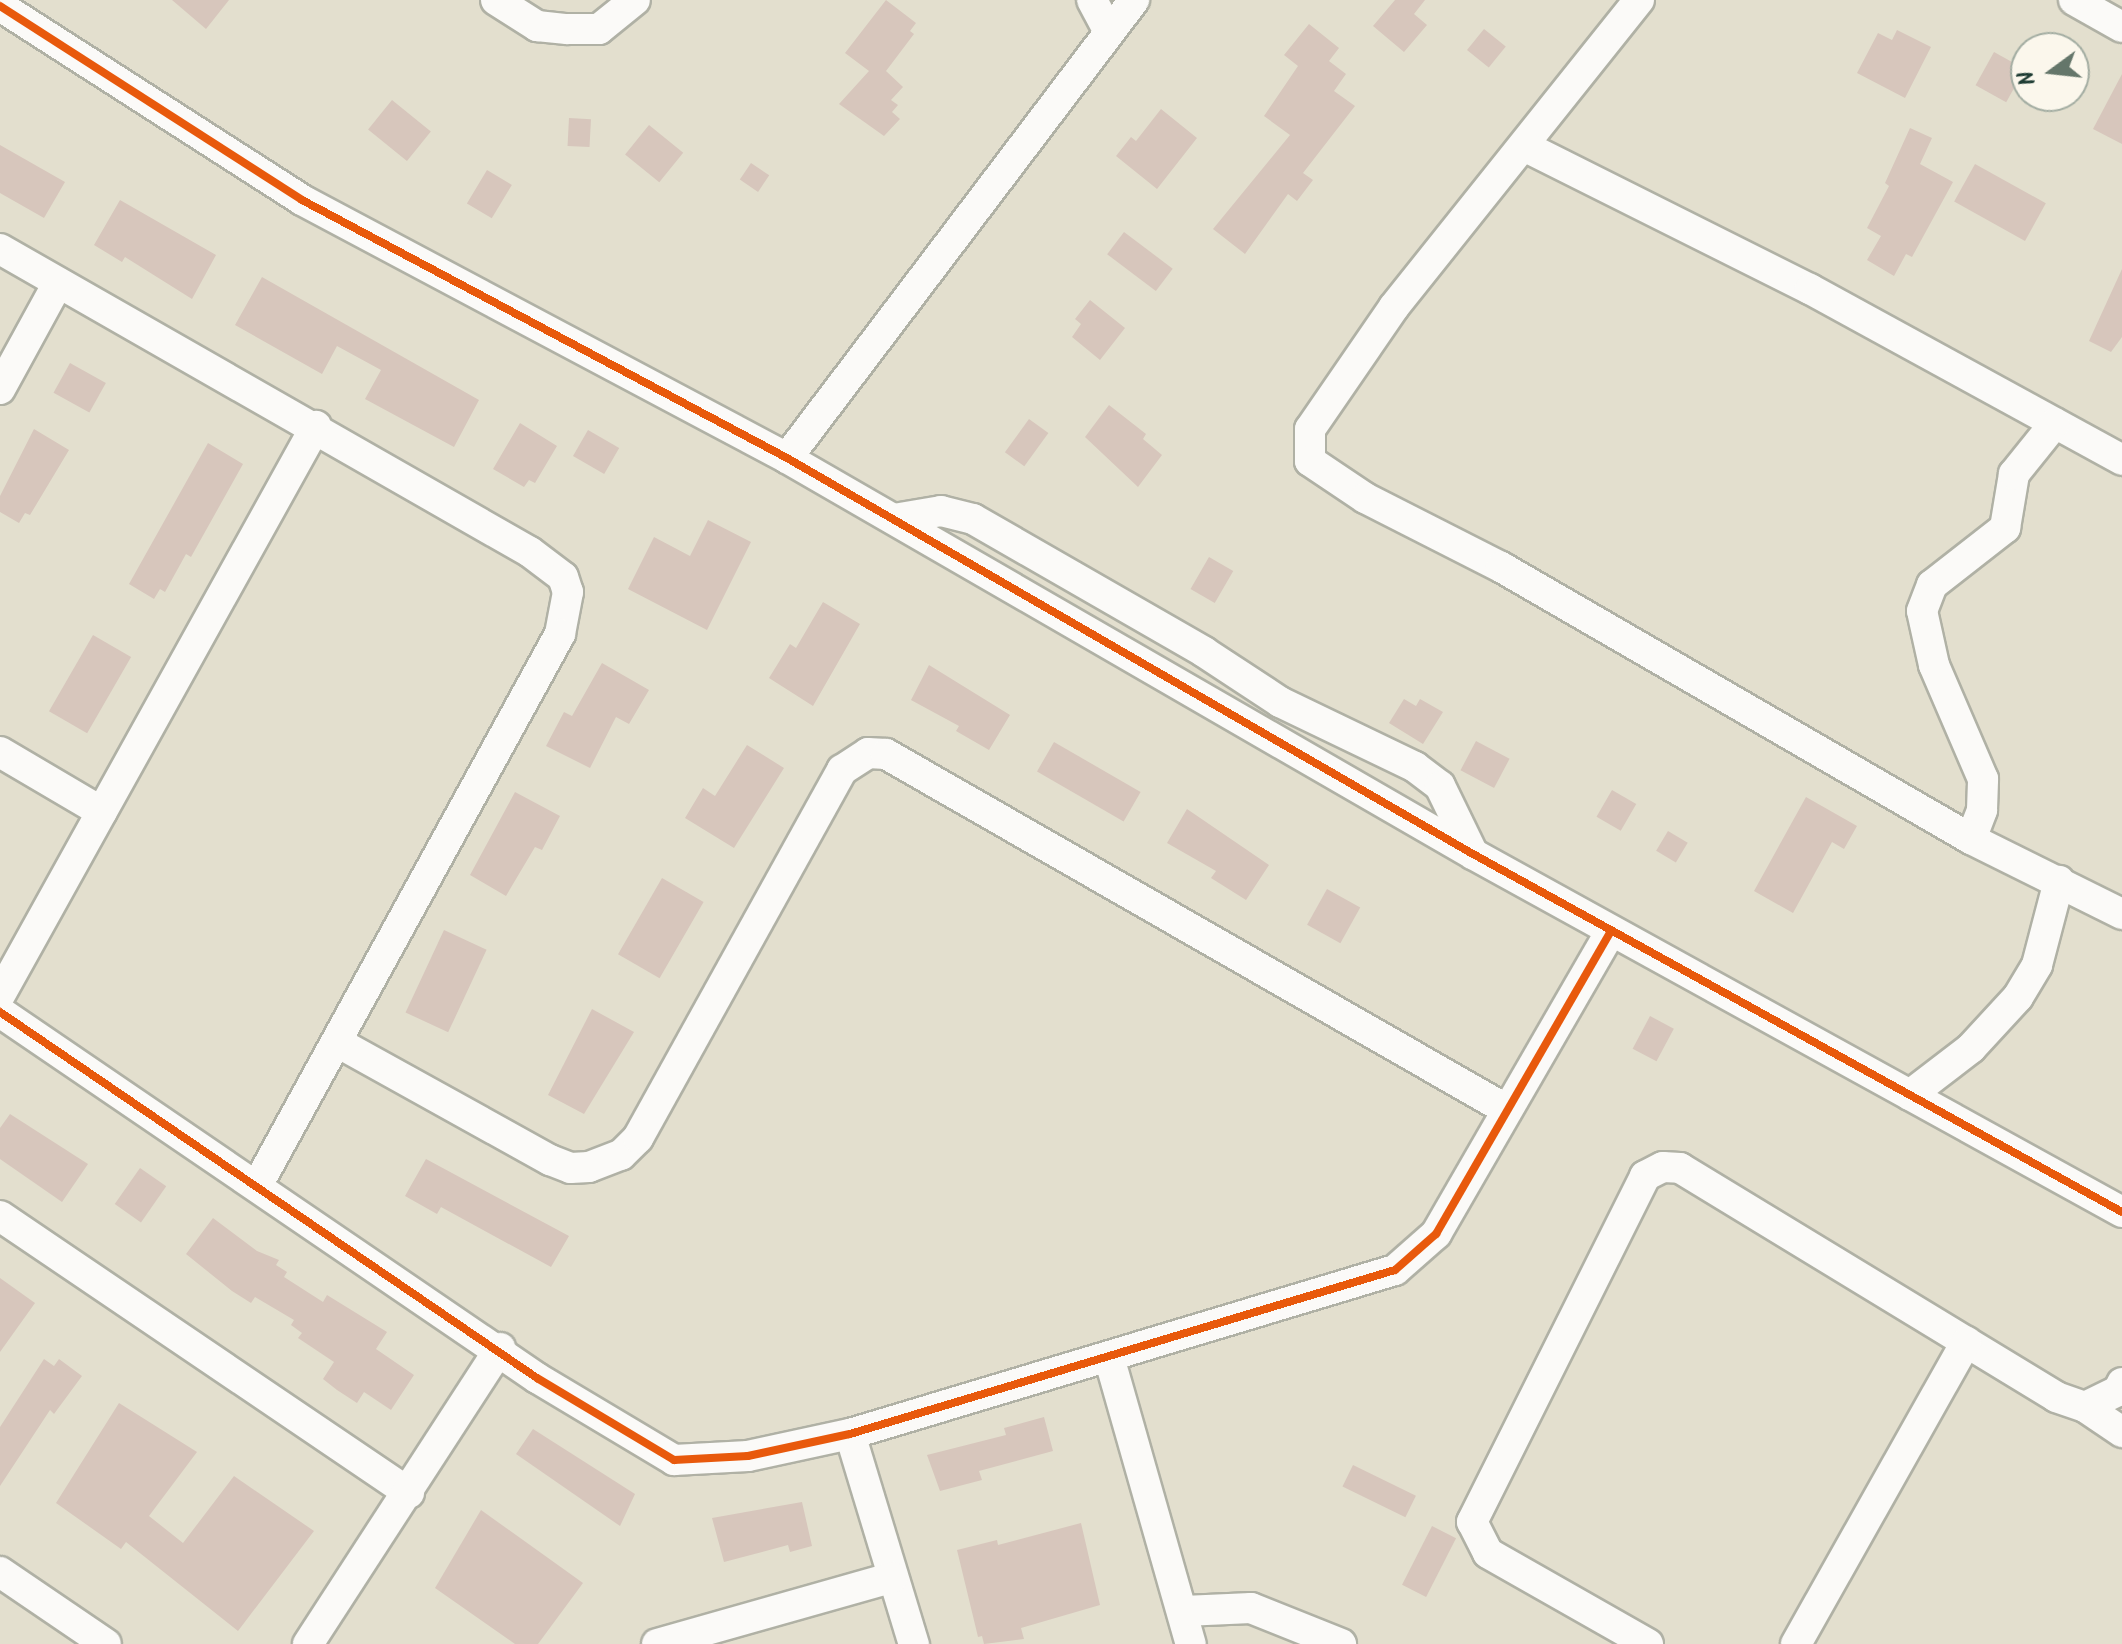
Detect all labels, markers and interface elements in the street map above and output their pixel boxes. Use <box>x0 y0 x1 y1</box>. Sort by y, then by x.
north arrow <box>2010 32 2090 112</box>
text: N <box>2010 67 2047 89</box>

